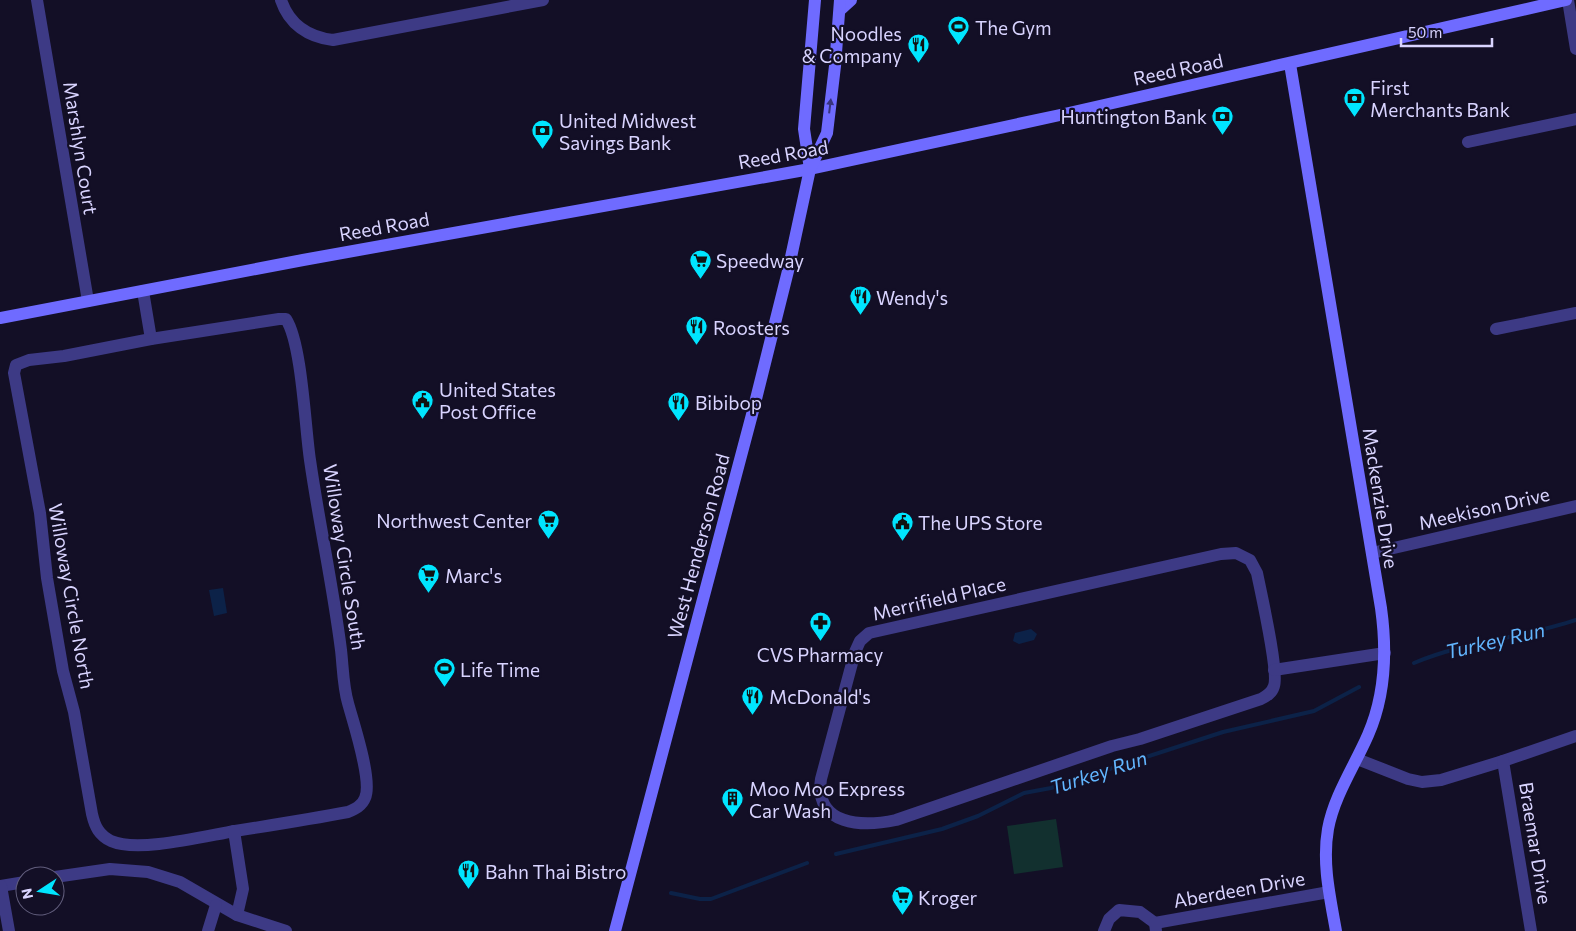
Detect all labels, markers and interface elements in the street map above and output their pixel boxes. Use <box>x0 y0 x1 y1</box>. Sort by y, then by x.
sports icon: The Gym <box>947 15 971 46</box>
scale bar <box>1401 15 1492 47</box>
place label: The Gym <box>975 16 1052 39</box>
place label: Noodles & Company <box>802 22 902 67</box>
text: 50 m <box>1408 23 1442 41</box>
restaurant icon: Noodles & Company <box>906 32 930 63</box>
street label: Reed Road <box>1131 48 1225 90</box>
place label: First Merchants Bank <box>1370 76 1510 121</box>
street label: Marshlyn Court <box>59 80 103 216</box>
bank icon: First Merchants Bank <box>1342 86 1366 117</box>
one-way arrow <box>826 98 834 114</box>
bank icon: Huntington Bank <box>1211 104 1235 135</box>
place label: Huntington Bank <box>1060 105 1207 128</box>
place label: United Midwest Savings Bank <box>559 109 696 154</box>
bank icon: United Midwest Savings Bank <box>531 119 555 150</box>
street label: Reed Road <box>736 135 830 173</box>
street label: Reed Road <box>337 207 431 245</box>
supermarket icon: Speedway <box>688 248 712 279</box>
place label: Speedway <box>716 249 804 272</box>
restaurant icon: Wendy's <box>848 285 872 316</box>
place label: Wendy's <box>876 286 948 309</box>
restaurant icon: Roosters <box>685 315 709 346</box>
place label: Roosters <box>713 316 790 339</box>
place label: United States Post Office <box>439 378 556 423</box>
public building icon: United States Post Office <box>411 388 435 419</box>
restaurant icon: Bibibop <box>667 390 691 421</box>
place label: Bibibop <box>695 391 762 414</box>
street label: Mackenzie Drive <box>1359 426 1403 570</box>
street label: West Henderson Road <box>662 451 734 641</box>
street label: Willoway Circle South <box>319 462 371 652</box>
street label: Meekison Drive <box>1416 482 1552 534</box>
street label: Willoway Circle North <box>44 501 100 691</box>
supermarket icon: Northwest Center <box>536 508 560 539</box>
place label: Northwest Center <box>376 509 532 532</box>
public building icon: The UPS Store <box>890 510 914 541</box>
place label: The UPS Store <box>918 511 1043 534</box>
supermarket icon: Marc's <box>417 563 441 594</box>
place label: Marc's <box>445 564 502 587</box>
street label: Merrifield Place <box>870 571 1008 625</box>
pharmacy icon: CVS Pharmacy <box>808 611 832 642</box>
water label: Turkey Run <box>1443 617 1547 663</box>
place label: CVS Pharmacy <box>757 643 883 666</box>
sports icon: Life Time <box>432 657 456 688</box>
place label: Life Time <box>460 658 540 681</box>
restaurant icon: McDonald's <box>741 684 765 715</box>
place label: McDonald's <box>769 685 871 708</box>
water label: Turkey Run <box>1046 745 1150 799</box>
place label: Moo Moo Express Car Wash <box>749 777 905 822</box>
street label: Braemar Drive <box>1515 780 1557 906</box>
building icon: Moo Moo Express Car Wash <box>721 787 745 818</box>
restaurant icon: Bahn Thai Bistro <box>457 859 481 890</box>
place label: Bahn Thai Bistro <box>485 860 626 883</box>
north arrow <box>15 866 65 916</box>
street label: Aberdeen Drive <box>1171 866 1307 912</box>
supermarket icon: Kroger <box>890 885 914 916</box>
place label: Kroger <box>918 886 977 909</box>
text: N <box>17 887 36 901</box>

